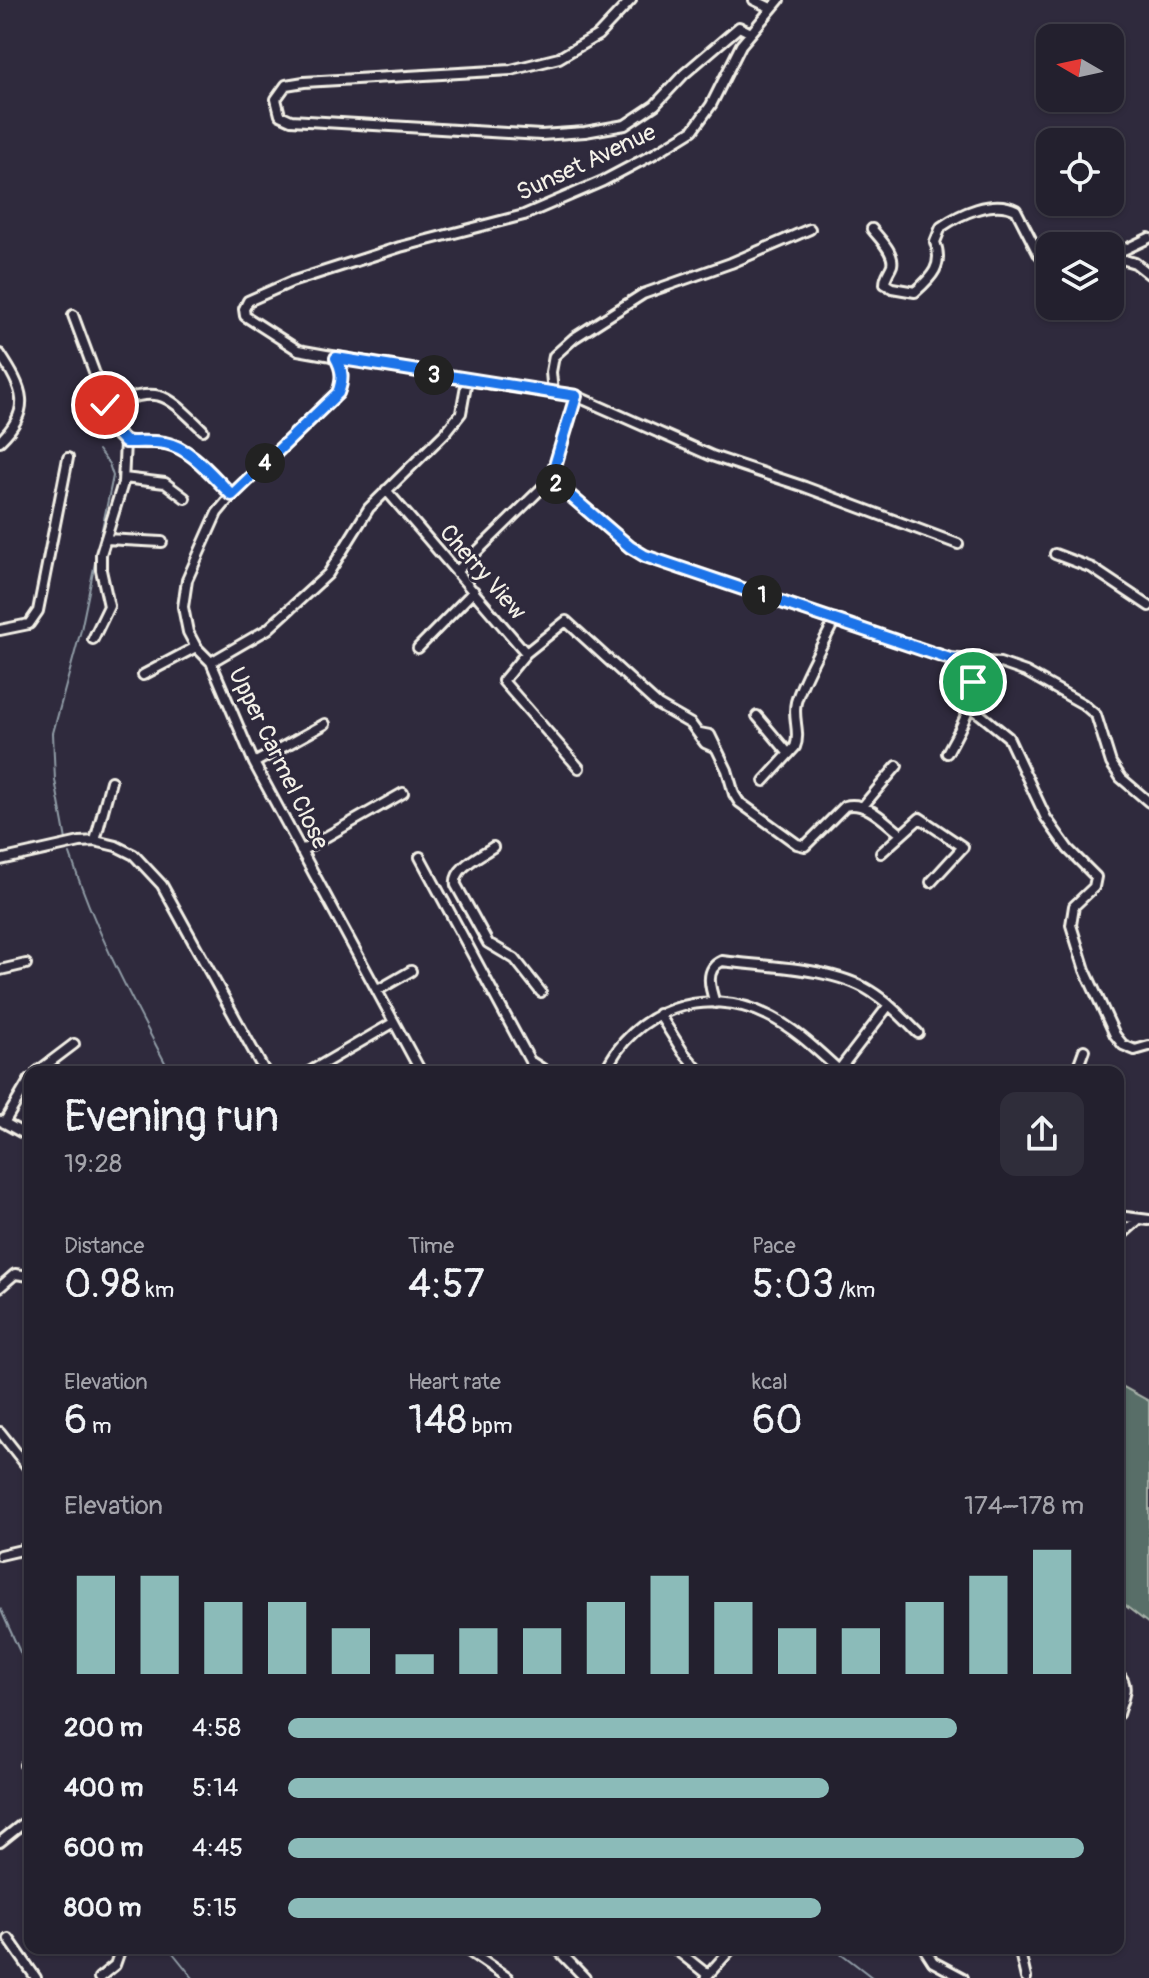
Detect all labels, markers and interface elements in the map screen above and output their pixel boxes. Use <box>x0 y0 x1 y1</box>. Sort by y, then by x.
north arrow <box>1036 24 1124 112</box>
map controls <box>1036 24 1124 320</box>
street label: Sunset Avenue <box>512 117 661 207</box>
button: locate <box>1036 128 1124 216</box>
button: layers <box>1036 232 1124 320</box>
pin: 3 <box>414 355 454 395</box>
text: 3 <box>428 361 440 389</box>
pin <box>71 371 139 439</box>
icon: check <box>83 383 127 427</box>
pin: 4 <box>245 443 285 483</box>
text: 4 <box>259 449 271 477</box>
pin: 2 <box>536 464 576 504</box>
text: 2 <box>550 470 562 498</box>
street label: Cherry View <box>433 519 532 626</box>
pin: 1 <box>742 575 782 615</box>
text: 1 <box>758 581 766 609</box>
pin <box>939 648 1007 716</box>
icon: arrive <box>951 660 995 704</box>
street label: Upper Carmel Close <box>222 663 335 854</box>
text: Evening run <box>64 1090 279 1145</box>
button: share <box>1000 1092 1084 1176</box>
text: 19:28 <box>64 1148 122 1180</box>
text: Distance <box>64 1232 144 1260</box>
text: Time <box>408 1232 454 1260</box>
text: Pace <box>752 1232 796 1260</box>
text: 0.98 <box>64 1260 141 1309</box>
text: 4:57 <box>408 1260 485 1309</box>
text: 5:03 <box>752 1260 834 1309</box>
text: km <box>141 1276 174 1304</box>
text: /km <box>834 1276 875 1304</box>
text: Elevation <box>64 1368 148 1396</box>
text: Heart rate <box>408 1368 501 1396</box>
text: kcal <box>752 1368 788 1396</box>
text: 6 <box>64 1396 87 1445</box>
text: 148 <box>408 1396 467 1445</box>
text: 60 <box>752 1396 803 1445</box>
text: m <box>87 1412 112 1440</box>
text: bpm <box>467 1412 513 1440</box>
text: Elevation <box>64 1490 163 1522</box>
text: 174–178 m <box>964 1490 1084 1522</box>
text: 200 m <box>64 1712 143 1744</box>
text: 4:58 <box>192 1712 241 1744</box>
text: 400 m <box>64 1772 143 1804</box>
text: 5:14 <box>192 1772 238 1804</box>
text: 600 m <box>64 1832 143 1864</box>
text: 4:45 <box>192 1832 243 1864</box>
text: 800 m <box>64 1892 141 1924</box>
text: 5:15 <box>192 1892 237 1924</box>

